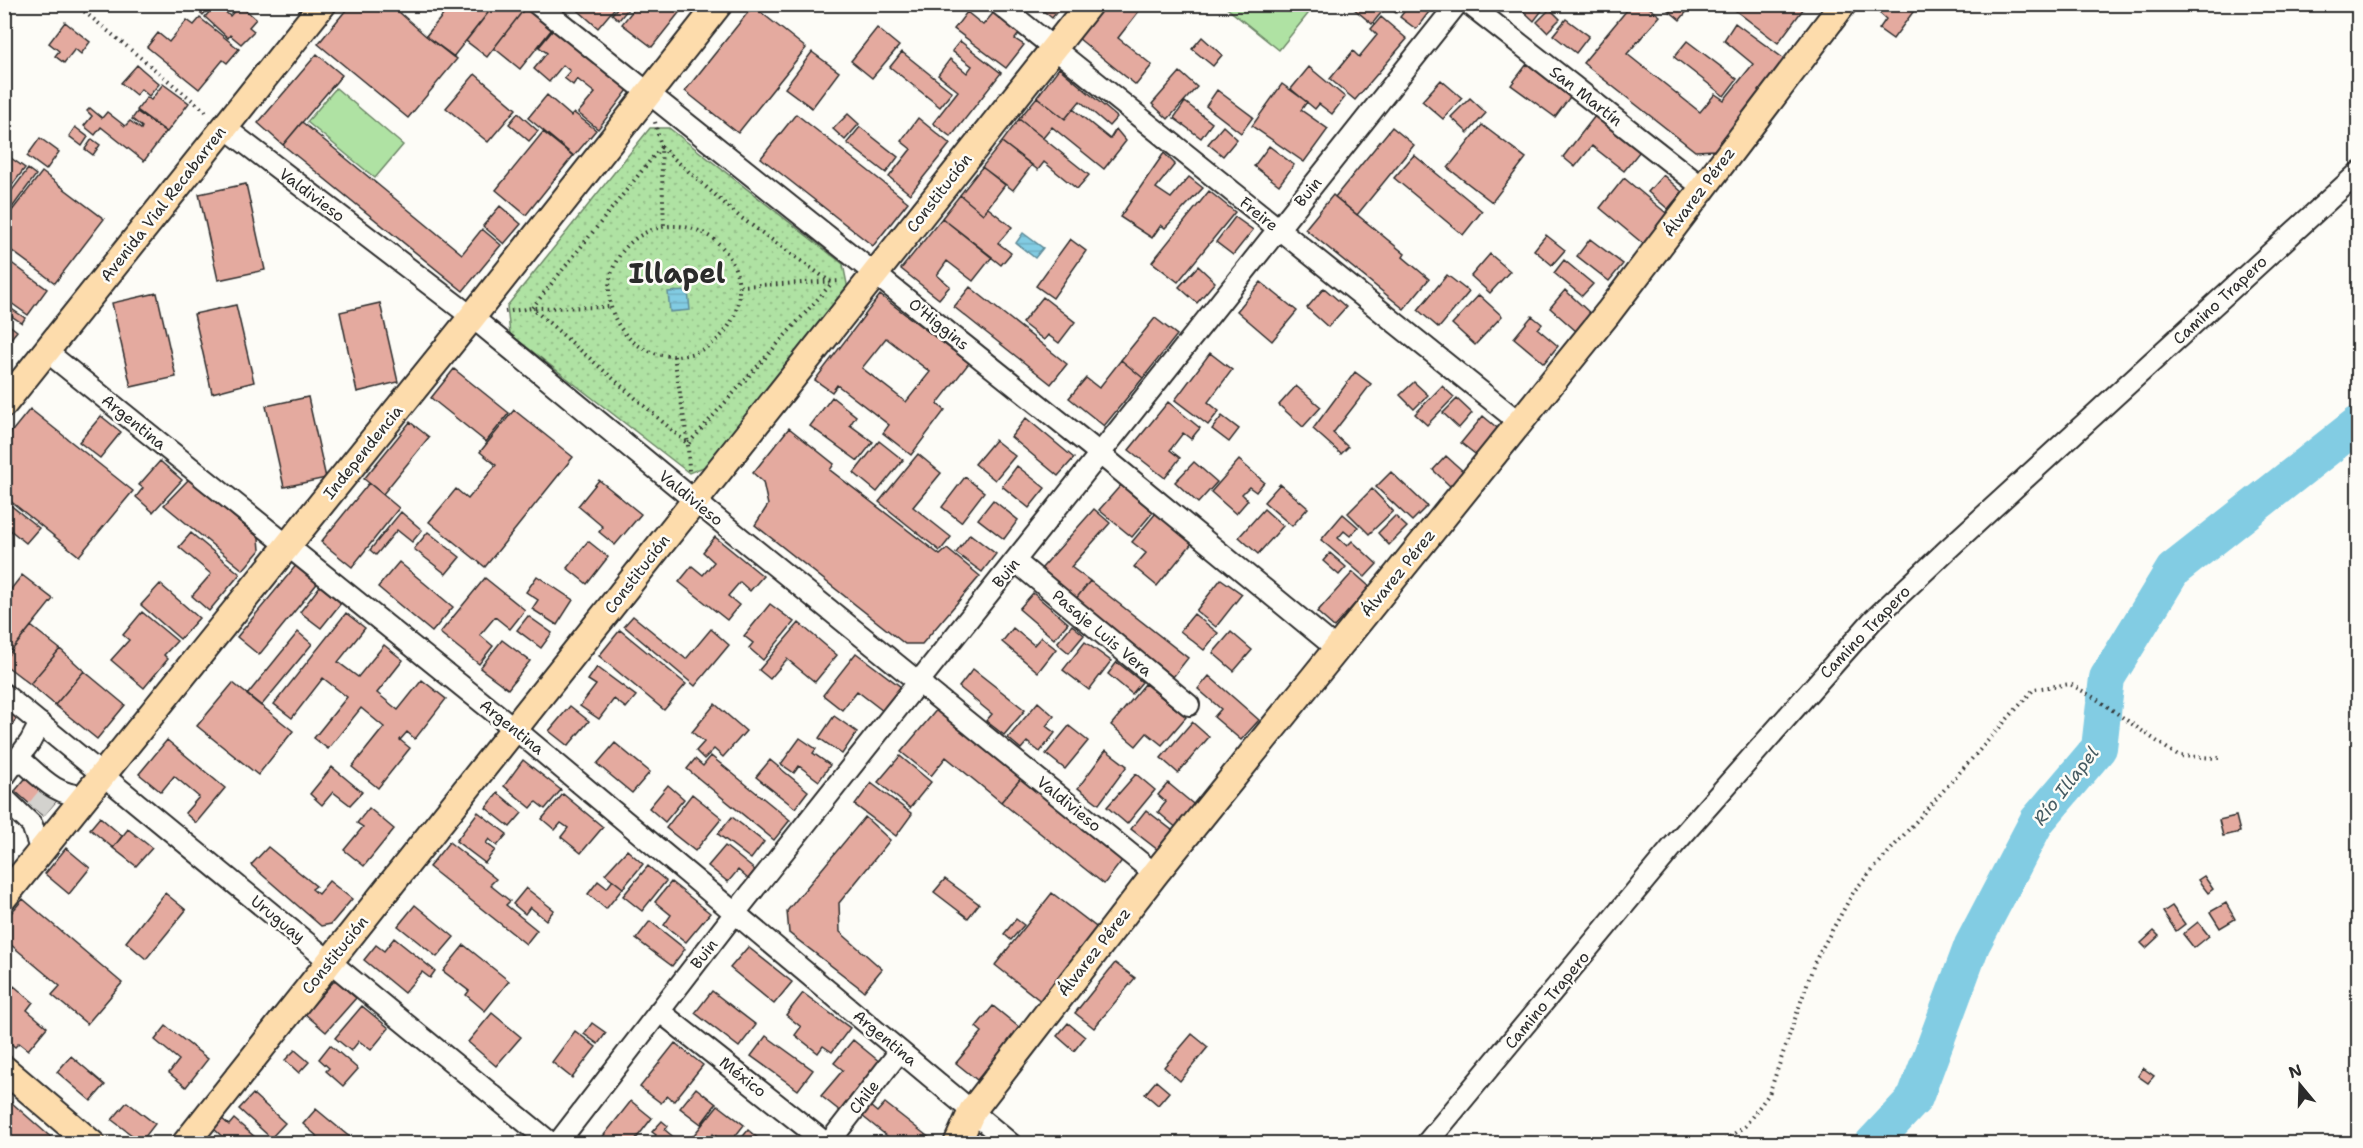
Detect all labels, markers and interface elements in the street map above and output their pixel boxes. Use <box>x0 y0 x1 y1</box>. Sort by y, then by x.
street label: San Martín <box>1545 61 1627 131</box>
street label: Avenida Vial Recabarren <box>96 122 231 286</box>
street label: Álvarez Pérez <box>1658 143 1740 241</box>
street label: Constitución <box>902 149 976 237</box>
street label: Valdivieso <box>275 163 349 227</box>
street label: Buin <box>1290 173 1327 211</box>
street label: Freire <box>1235 192 1283 236</box>
street label: Camino Trapero <box>2168 251 2272 349</box>
district label: Illapel <box>628 254 726 292</box>
street label: O'Higgins <box>904 293 974 355</box>
street label: Argentina <box>97 390 171 454</box>
street label: Independencia <box>319 401 407 503</box>
street label: Valdivieso <box>654 466 728 530</box>
street label: Álvarez Pérez <box>1356 525 1440 621</box>
street label: Constitución <box>600 530 674 618</box>
street label: Buin <box>988 554 1025 592</box>
street label: Camino Trapero <box>1815 581 1915 683</box>
street label: Pasaje Luis Vera <box>1048 585 1156 681</box>
street label: Argentina <box>475 695 549 759</box>
water label: Río Illapel <box>2028 742 2104 830</box>
street label: Valdivieso <box>1032 772 1106 836</box>
street label: Uruguay <box>246 891 310 947</box>
street label: Álvarez Pérez <box>1053 903 1135 1001</box>
street label: Constitución <box>297 912 373 998</box>
street label: Buin <box>686 935 722 973</box>
street label: Camino Trapero <box>1500 947 1594 1053</box>
street label: Argentina <box>849 1005 921 1071</box>
street label: México <box>715 1052 771 1102</box>
north arrow <box>2270 1055 2330 1115</box>
text: N <box>2286 1059 2305 1083</box>
street label: Chile <box>844 1076 884 1118</box>

